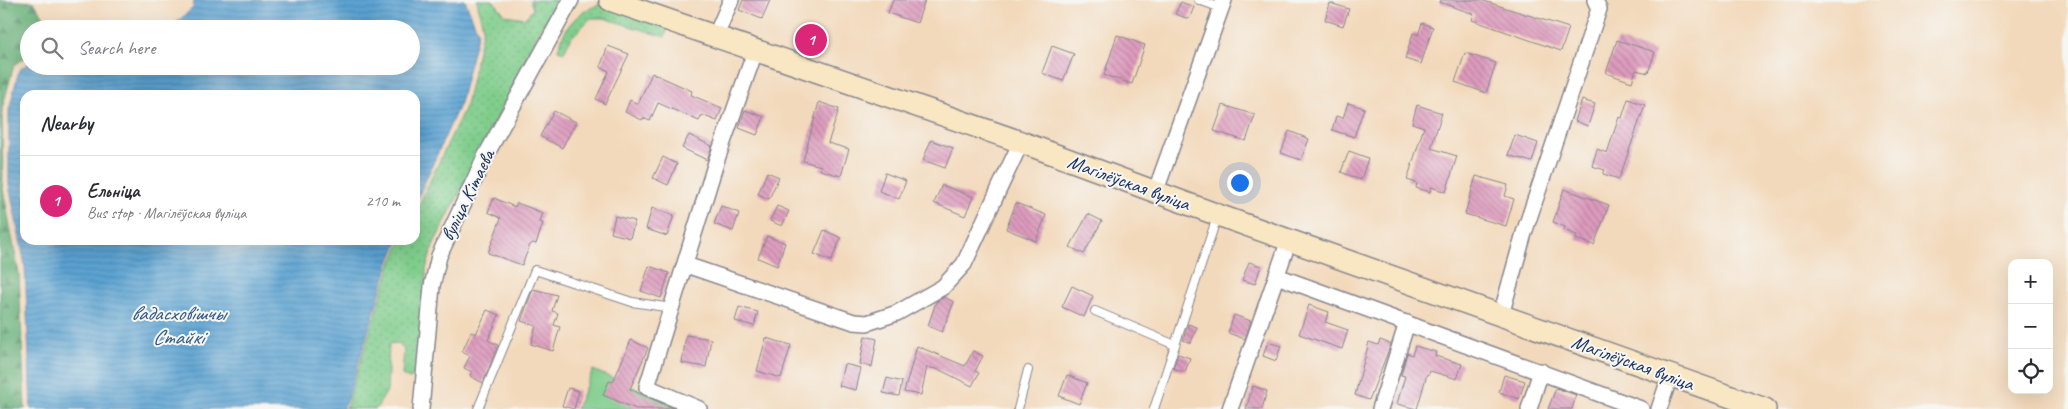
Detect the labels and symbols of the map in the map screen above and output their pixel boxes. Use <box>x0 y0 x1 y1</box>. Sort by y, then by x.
pin: 1 <box>795 21 827 59</box>
street label: вуліца Кітаева <box>435 144 501 245</box>
street label: Магілёўская вуліца <box>1064 149 1195 217</box>
your location <box>1227 170 1253 196</box>
water label: вадасховішчы Стайкі <box>131 300 229 350</box>
street label: Магілёўская вуліца <box>1568 329 1699 397</box>

